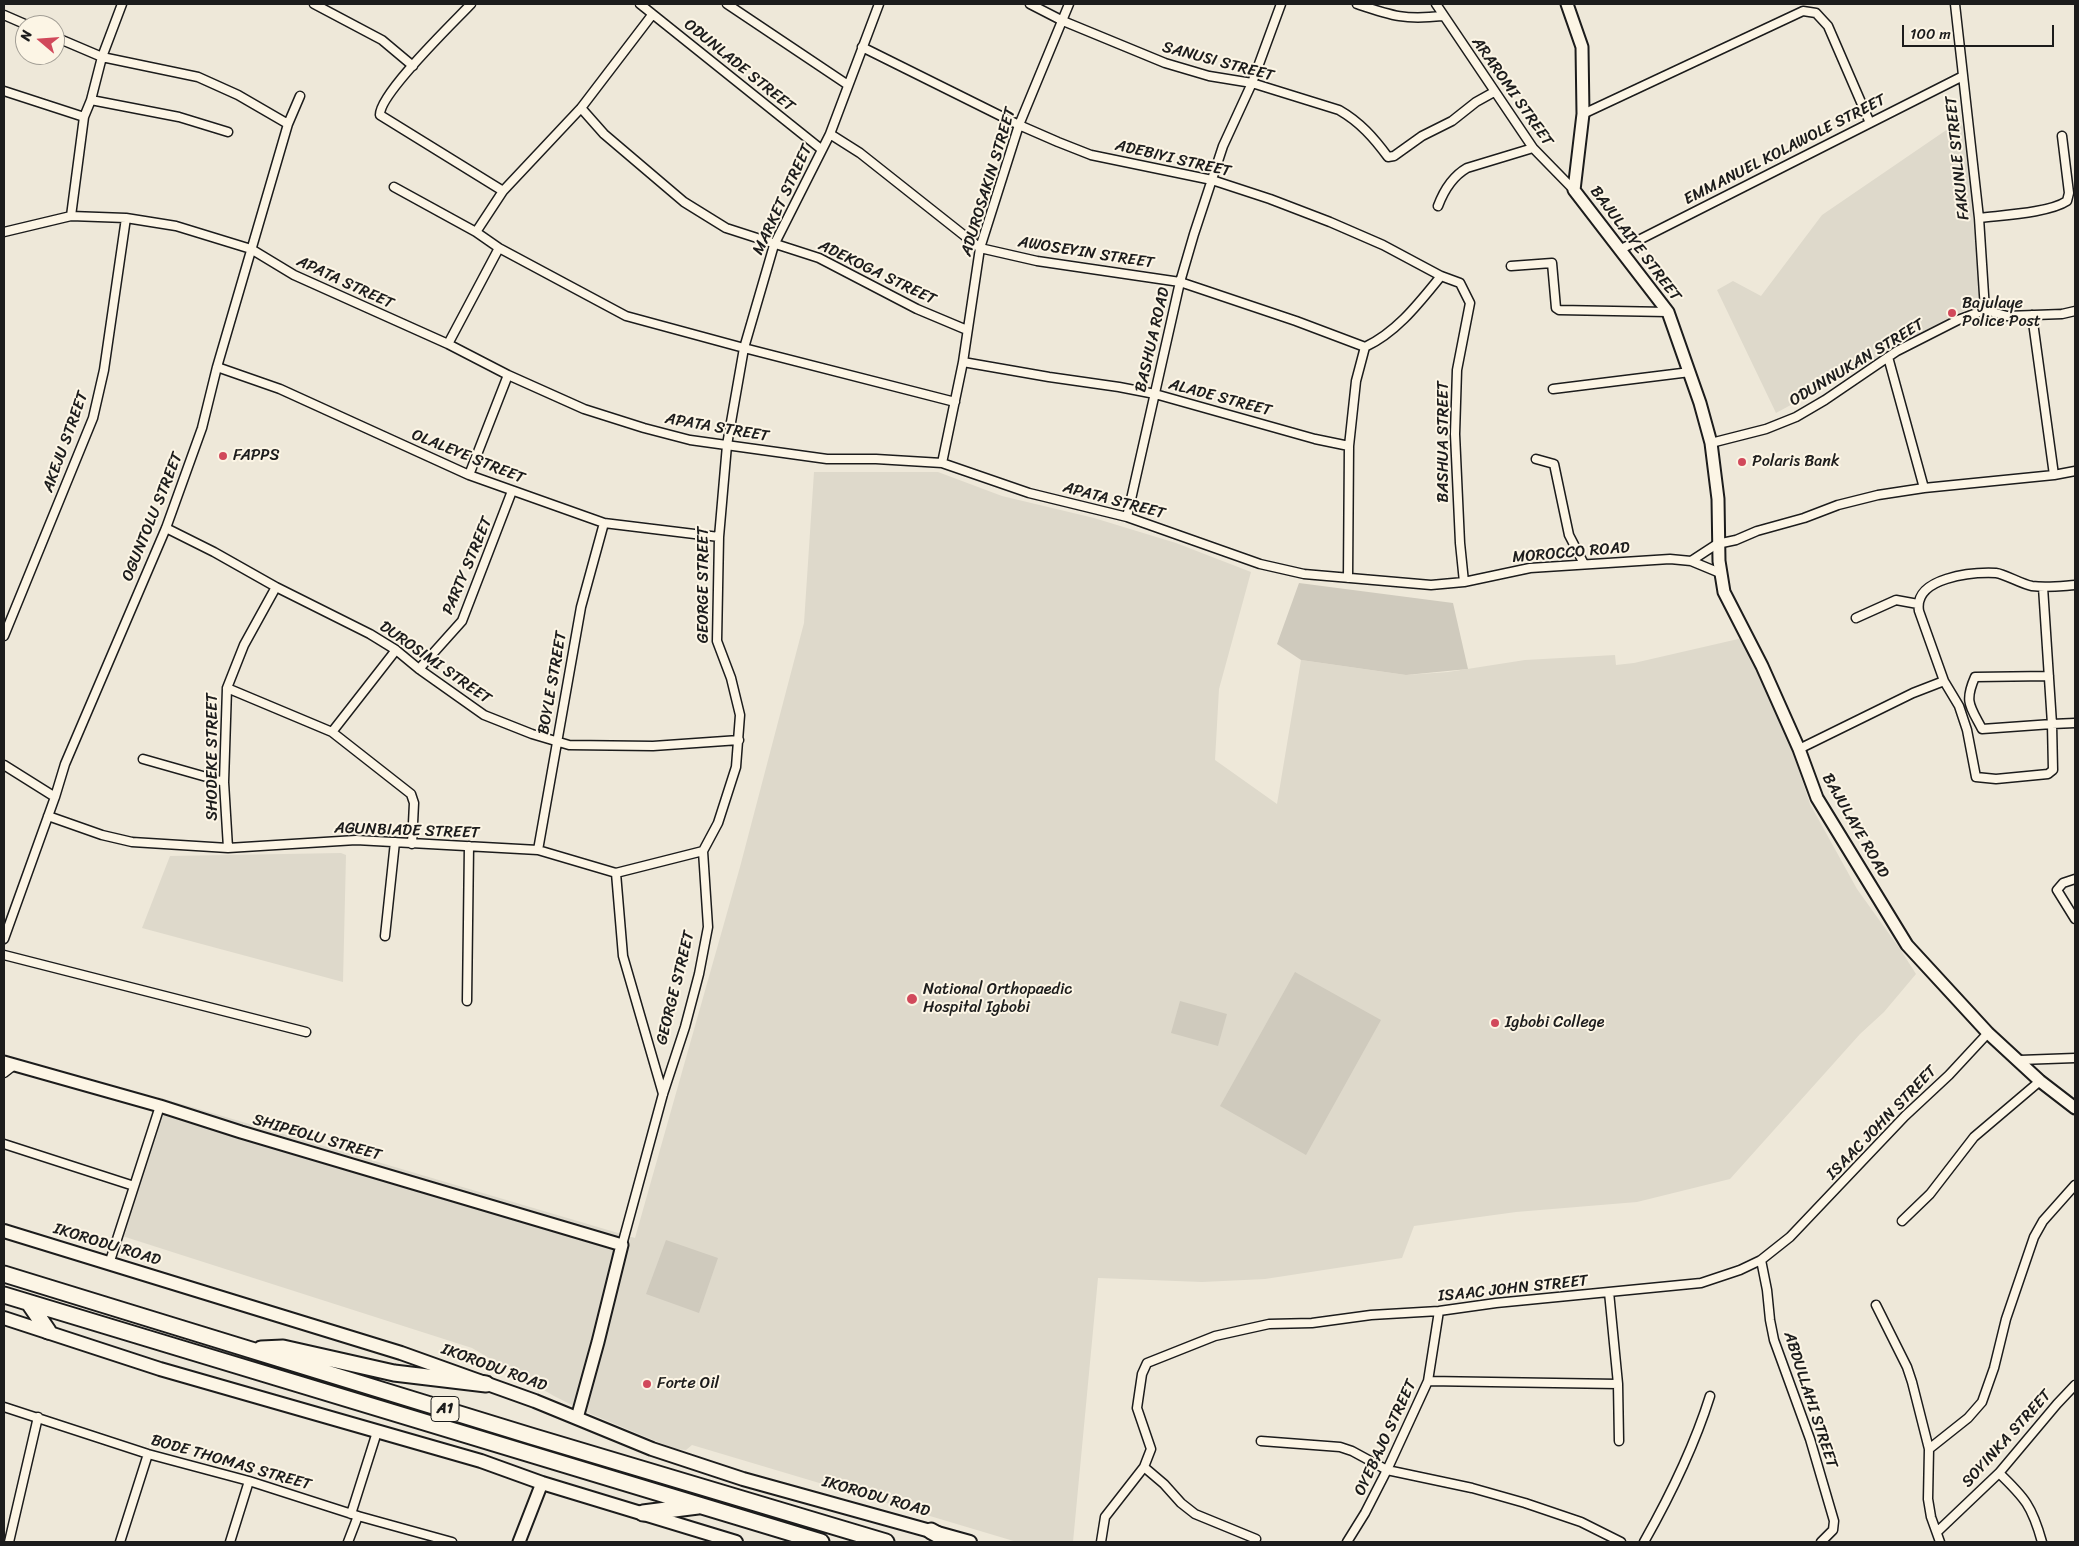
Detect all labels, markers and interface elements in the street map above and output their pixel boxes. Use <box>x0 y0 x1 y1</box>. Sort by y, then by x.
north arrow <box>15 15 65 65</box>
street label: ODUNLADE STREET <box>680 15 798 117</box>
scale bar <box>1904 15 2056 47</box>
text: 100 m <box>1910 21 1951 47</box>
text: N <box>13 27 40 44</box>
street label: ARAROMI STREET <box>1467 34 1557 150</box>
street label: SANUSI STREET <box>1160 38 1276 86</box>
street label: EMMANUEL KOLAWOLE STREET <box>1681 91 1889 209</box>
street label: FAKUNLE STREET <box>1942 95 1974 221</box>
street label: ADUROSAKIN STREET <box>957 105 1021 259</box>
street label: ADEBIYI STREET <box>1113 136 1233 182</box>
street label: MARKET STREET <box>749 142 817 258</box>
street label: BAJULAIYE STREET <box>1585 183 1685 305</box>
street label: AWOSEYIN STREET <box>1017 233 1155 273</box>
street label: ADEKOGA STREET <box>815 236 939 310</box>
street label: APATA STREET <box>293 252 397 314</box>
street label: BASHUA ROAD <box>1132 286 1174 394</box>
place label: Bajulaye Police Post <box>1962 294 2041 332</box>
marker: Bajulaye Police Post <box>1946 307 1958 319</box>
street label: ODUNNUKAN STREET <box>1786 315 1928 411</box>
street label: ALADE STREET <box>1166 375 1274 421</box>
street label: BASHUA STREET <box>1434 381 1454 503</box>
street label: AKEJU STREET <box>39 389 93 495</box>
street label: APATA STREET <box>664 409 770 447</box>
street label: OLALEYE STREET <box>409 426 527 488</box>
place label: FAPPS <box>233 446 280 466</box>
street label: OGUNTOLU STREET <box>118 450 188 584</box>
marker: FAPPS <box>217 450 229 462</box>
place label: Polaris Bank <box>1752 452 1839 472</box>
marker: Polaris Bank <box>1736 456 1748 468</box>
street label: APATA STREET <box>1061 478 1167 524</box>
street label: PARTY STREET <box>439 514 497 618</box>
street label: GEORGE STREET <box>694 527 714 643</box>
street label: MOROCCO ROAD <box>1512 538 1630 568</box>
street label: DUROSIMI STREET <box>375 617 495 709</box>
street label: BOYLE STREET <box>534 630 572 736</box>
street label: SHODEKE STREET <box>203 693 223 821</box>
street label: BAJULAYE ROAD <box>1817 770 1893 882</box>
street label: AGUNBIADE STREET <box>334 819 480 843</box>
street label: GEORGE STREET <box>653 929 699 1047</box>
place label: National Orthopaedic Hospital Igbobi <box>923 980 1072 1018</box>
marker: National Orthopaedic Hospital Igbobi <box>905 992 919 1006</box>
place label: Igbobi College <box>1505 1013 1604 1033</box>
marker: Igbobi College <box>1489 1017 1501 1029</box>
street label: ISAAC JOHN STREET <box>1823 1062 1941 1184</box>
street label: SHIPEOLU STREET <box>250 1110 384 1166</box>
street label: IKORODU ROAD <box>51 1220 163 1270</box>
street label: ISAAC JOHN STREET <box>1437 1272 1589 1306</box>
street label: ABDULLAHI STREET <box>1779 1329 1841 1471</box>
street label: IKORODU ROAD <box>439 1340 549 1396</box>
place label: Forte Oil <box>657 1374 719 1394</box>
street label: OYEBAJO STREET <box>1351 1377 1421 1499</box>
marker: Forte Oil <box>641 1378 653 1390</box>
street label: SOYINKA STREET <box>1958 1386 2056 1492</box>
road number: A1 <box>431 1396 459 1422</box>
street label: BODE THOMAS STREET <box>149 1431 313 1495</box>
street label: IKORODU ROAD <box>820 1472 932 1522</box>

